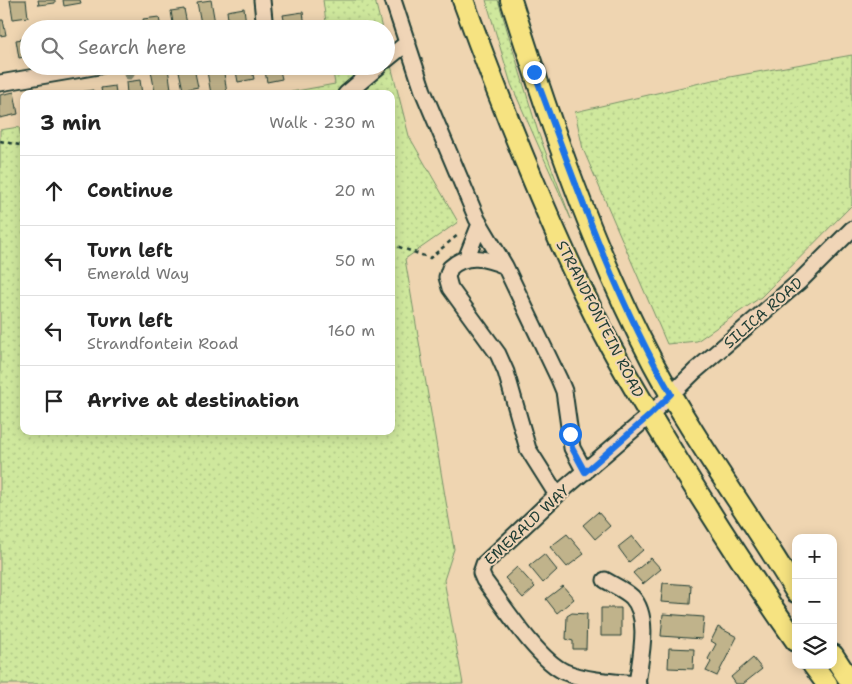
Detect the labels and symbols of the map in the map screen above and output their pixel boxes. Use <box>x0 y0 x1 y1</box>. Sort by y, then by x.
route end <box>523 61 546 84</box>
street label: STRANDFONTEIN ROAD <box>552 237 648 401</box>
street label: SILICA ROAD <box>719 273 807 353</box>
route start <box>559 423 582 446</box>
street label: EMERALD WAY <box>480 480 574 570</box>

